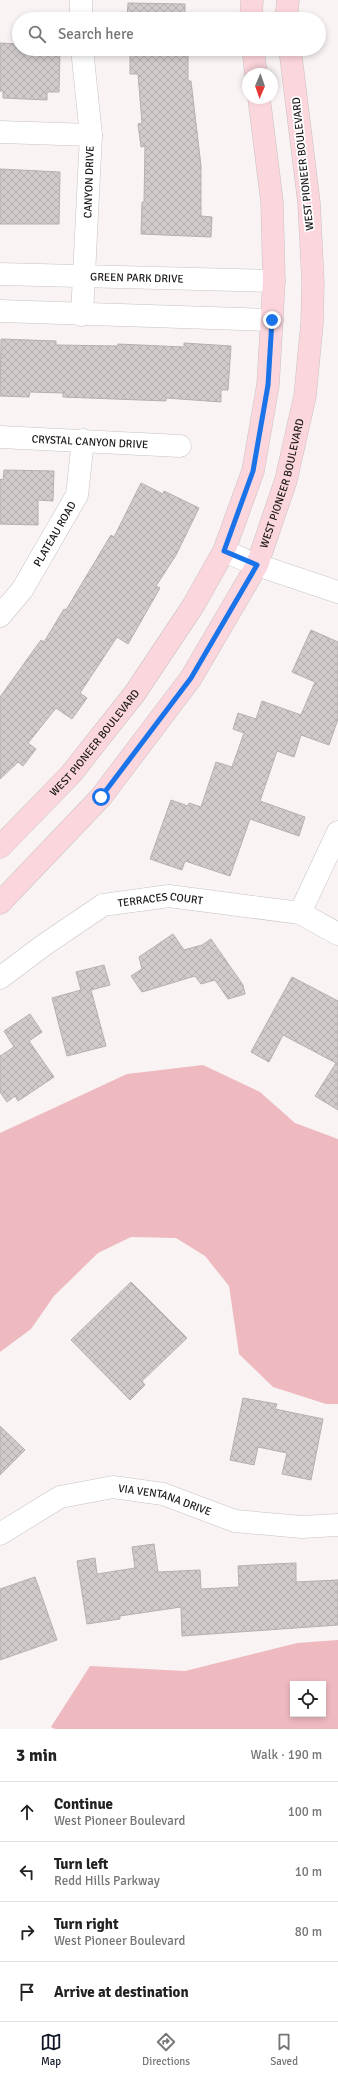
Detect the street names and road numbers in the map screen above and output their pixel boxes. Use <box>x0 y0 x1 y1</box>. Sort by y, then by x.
street label: WEST PIONEER BOULEVARD <box>290 97 316 231</box>
street label: CANYON DRIVE <box>81 145 97 219</box>
street label: GREEN PARK DRIVE <box>90 270 184 285</box>
street label: WEST PIONEER BOULEVARD <box>257 417 306 550</box>
street label: CRYSTAL CANYON DRIVE <box>31 432 148 451</box>
street label: PLATEAU ROAD <box>31 499 79 569</box>
street label: WEST PIONEER BOULEVARD <box>47 687 142 799</box>
street label: TERRACES COURT <box>117 889 204 909</box>
street label: VIA VENTANA DRIVE <box>117 1481 213 1518</box>

